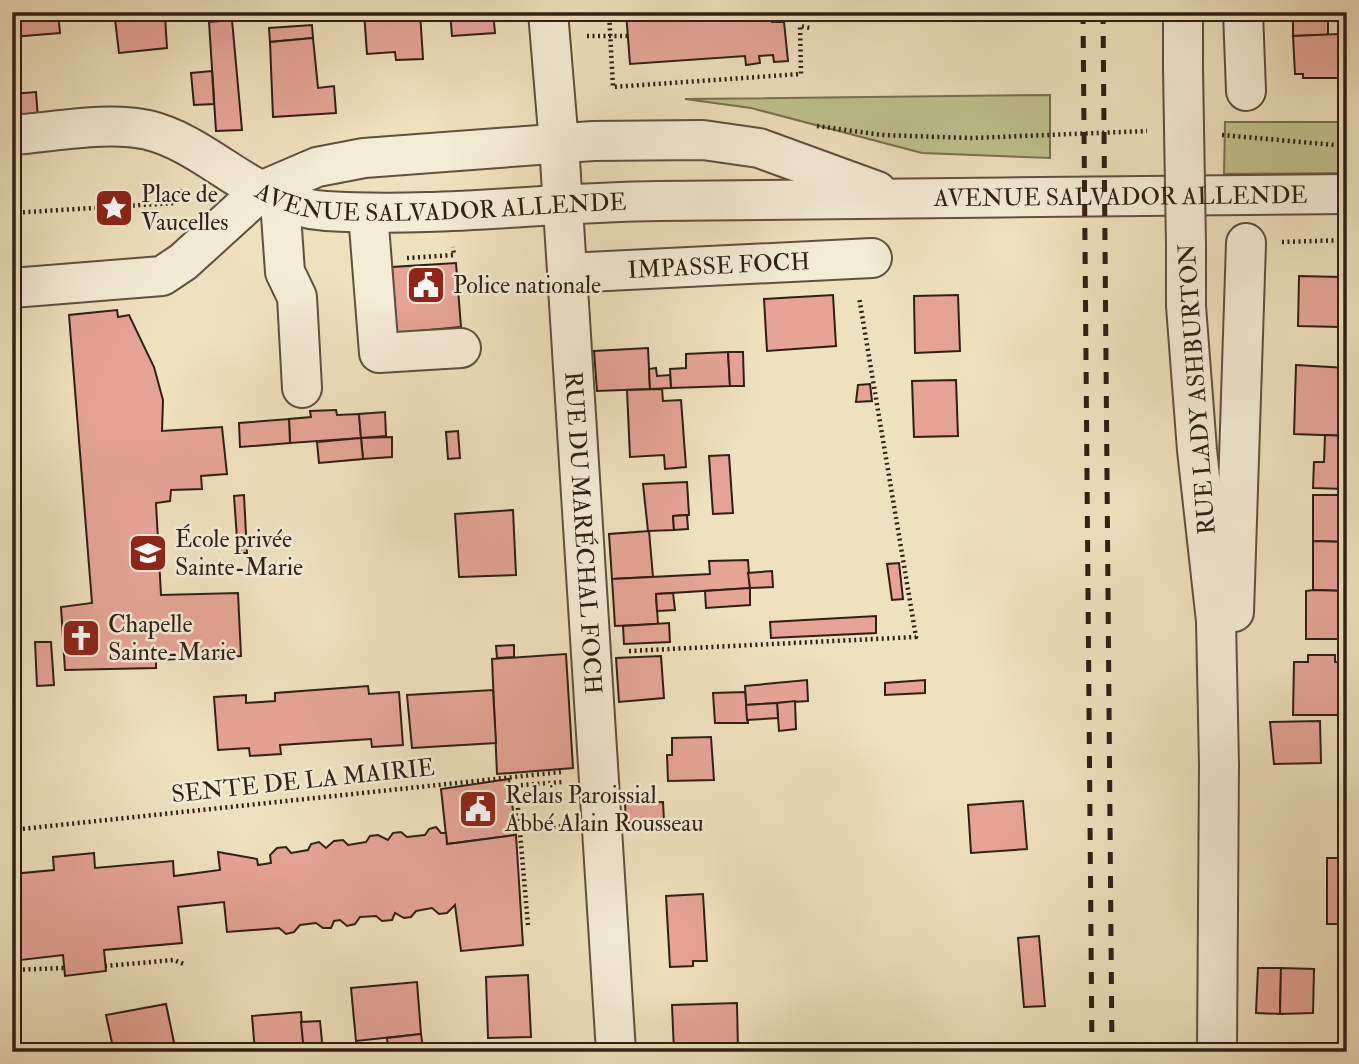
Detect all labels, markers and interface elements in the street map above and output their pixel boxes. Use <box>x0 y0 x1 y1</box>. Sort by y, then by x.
street label: AVENUE SALVADOR ALLENDE <box>249 175 627 228</box>
place label: Place de Vaucelles <box>141 179 228 238</box>
street label: AVENUE SALVADOR ALLENDE <box>933 179 1308 213</box>
place icon: Place de Vaucelles <box>93 187 135 229</box>
street label: RUE LADY ASHBURTON <box>1171 242 1223 535</box>
street label: IMPASSE FOCH <box>627 246 811 285</box>
public building icon: Police nationale <box>405 264 447 306</box>
place label: Police nationale <box>453 270 601 301</box>
street label: RUE DU MARÉCHAL FOCH <box>558 370 609 695</box>
place label: École privée Sainte-Marie <box>175 523 303 583</box>
school or university icon: École privée Sainte-Marie <box>127 532 169 574</box>
place label: Chapelle Sainte-Marie <box>108 609 236 668</box>
church icon: Chapelle Sainte-Marie <box>60 617 102 659</box>
street label: SENTE DE LA MAIRIE <box>170 752 436 810</box>
place label: Relais Paroissial Abbé Alain Rousseau <box>504 780 704 839</box>
public building icon: Relais Paroissial Abbé Alain Rousseau <box>457 788 499 830</box>

